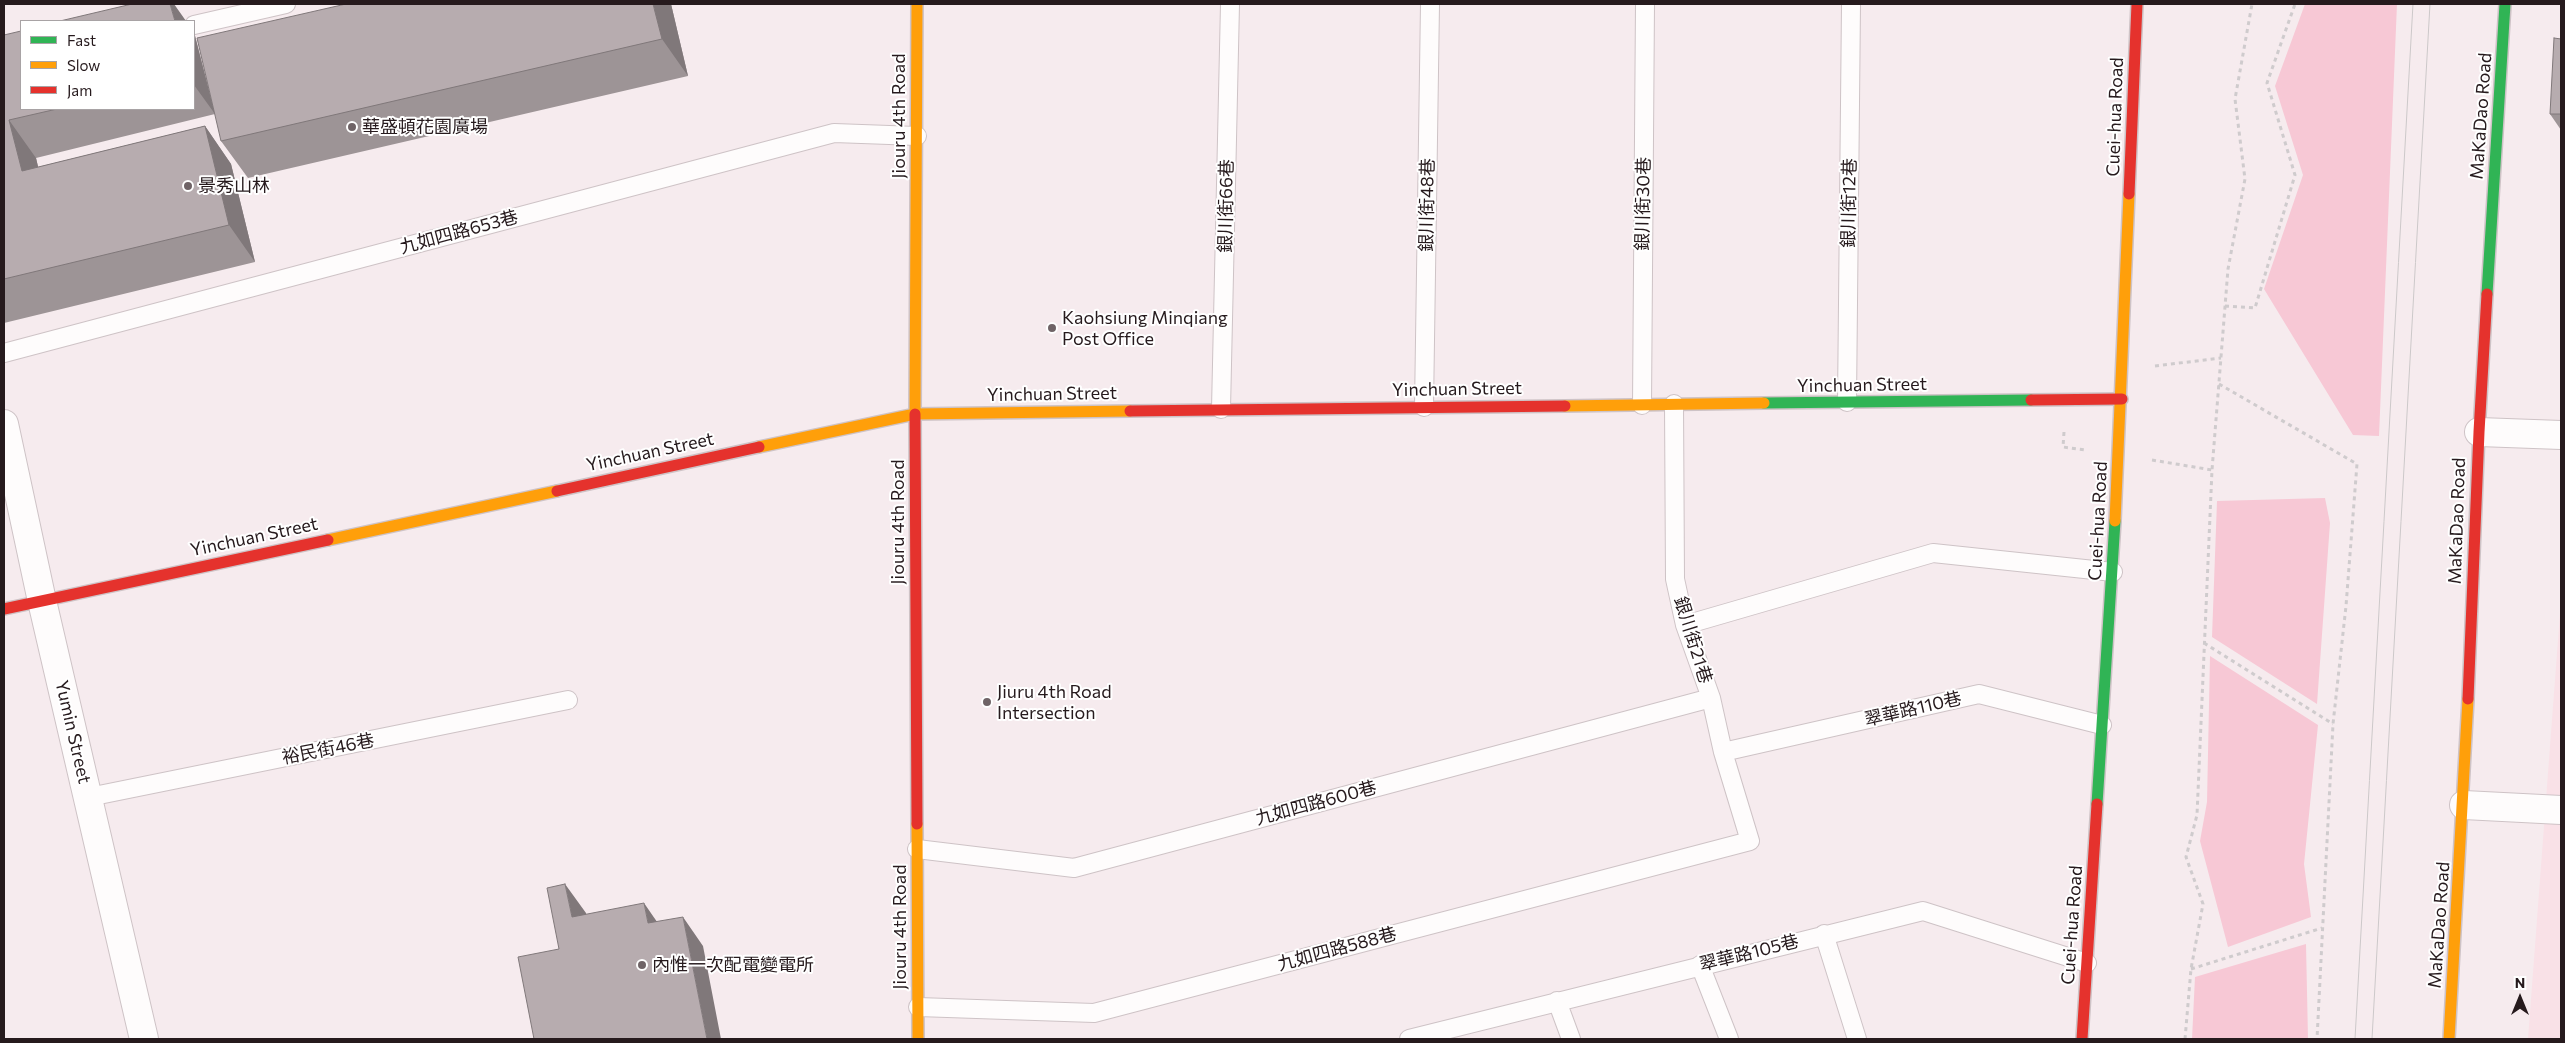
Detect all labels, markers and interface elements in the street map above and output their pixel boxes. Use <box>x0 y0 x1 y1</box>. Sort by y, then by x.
legend <box>20 20 195 110</box>
text: Fast <box>67 31 96 49</box>
street label: MaKaDao Road <box>2466 52 2496 180</box>
street label: Jiouru 4th Road <box>888 53 910 179</box>
text: Slow <box>67 56 100 74</box>
street label: Cuei-hua Road <box>2102 57 2128 177</box>
text: Jam <box>67 81 92 99</box>
place label: 華盛頓花園廣場 <box>362 116 488 138</box>
marker: 華盛頓花園廣場 <box>346 121 358 133</box>
street label: 銀川街30巷 <box>1631 157 1655 251</box>
street label: 銀川街48巷 <box>1415 158 1439 252</box>
street label: 銀川街12巷 <box>1837 158 1861 248</box>
street label: 銀川街66巷 <box>1214 159 1238 253</box>
place label: 景秀山林 <box>198 175 270 197</box>
marker: 景秀山林 <box>182 180 194 192</box>
street label: 九如四路653巷 <box>398 206 520 258</box>
place label: Kaohsiung Minqiang Post Office <box>1062 307 1228 350</box>
marker: Kaohsiung Minqiang Post Office <box>1046 322 1058 334</box>
street label: Yinchuan Street <box>1797 373 1927 397</box>
street label: Yinchuan Street <box>1392 377 1522 401</box>
street label: Yinchuan Street <box>987 382 1117 406</box>
street label: Yinchuan Street <box>584 428 716 476</box>
street label: MaKaDao Road <box>2444 457 2470 585</box>
street label: Jiouru 4th Road <box>887 459 909 585</box>
street label: Cuei-hua Road <box>2084 461 2112 581</box>
street label: Yinchuan Street <box>188 513 320 561</box>
street label: 銀川街21巷 <box>1670 594 1716 686</box>
street label: Yumin Street <box>51 678 95 786</box>
place label: Jiuru 4th Road Intersection <box>997 681 1112 724</box>
street label: 翠華路110巷 <box>1862 687 1964 731</box>
marker: Jiuru 4th Road Intersection <box>981 696 993 708</box>
street label: 裕民街46巷 <box>280 729 376 769</box>
street label: 九如四路600巷 <box>1253 776 1379 830</box>
street label: MaKaDao Road <box>2424 861 2454 989</box>
street label: Jiouru 4th Road <box>889 864 911 990</box>
street label: Cuei-hua Road <box>2057 865 2087 985</box>
street label: 九如四路588巷 <box>1275 923 1399 975</box>
street label: 翠華路105巷 <box>1697 930 1801 976</box>
place label: 內惟一次配電變電所 <box>652 954 814 976</box>
marker: 內惟一次配電變電所 <box>636 959 648 971</box>
north arrow <box>2495 973 2545 1023</box>
text: N <box>2515 974 2525 991</box>

